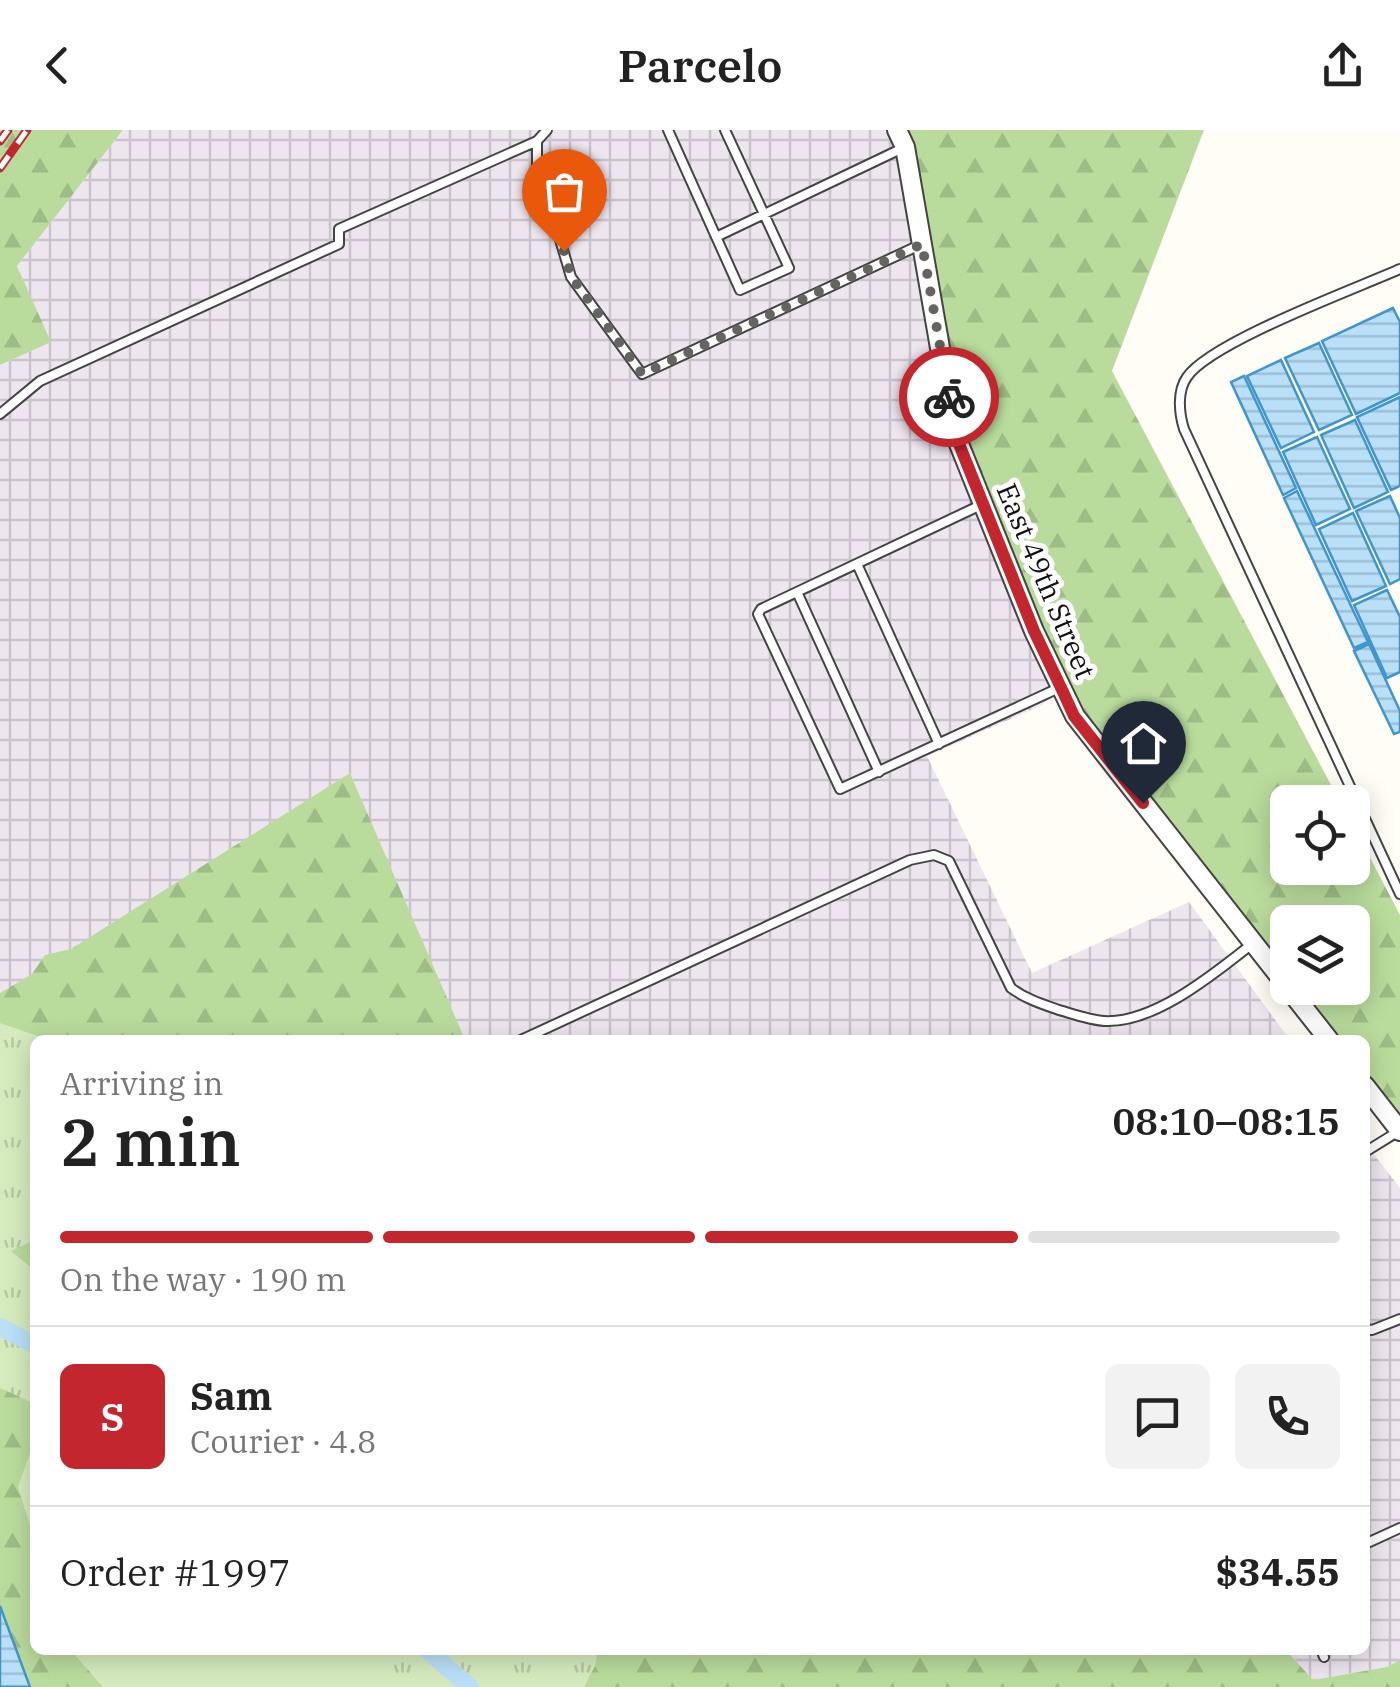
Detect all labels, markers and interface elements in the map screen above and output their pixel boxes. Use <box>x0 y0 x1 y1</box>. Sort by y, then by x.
text: Parcelo <box>618 36 782 94</box>
icon: back <box>30 38 85 93</box>
icon: share <box>1315 38 1370 93</box>
pin <box>522 149 607 252</box>
icon: bag <box>537 164 592 219</box>
courier <box>899 347 999 447</box>
icon: bike <box>922 370 977 425</box>
street label: East 49th Street <box>989 477 1104 684</box>
pin <box>1101 701 1186 804</box>
icon: home <box>1116 716 1171 771</box>
map controls <box>1270 785 1370 1005</box>
button: locate <box>1270 785 1370 885</box>
button: layers <box>1270 905 1370 1005</box>
text: Arriving in <box>60 1062 223 1104</box>
text: 08:10–08:15 <box>1113 1096 1340 1145</box>
text: 2 min <box>60 1099 241 1184</box>
text: On the way · 190 m <box>60 1258 346 1300</box>
button: chat <box>1105 1364 1210 1469</box>
button: phone <box>1235 1364 1340 1469</box>
text: Sam <box>190 1371 273 1420</box>
text: S <box>101 1392 124 1441</box>
text: Courier · 4.8 <box>190 1420 376 1462</box>
text: Order #1997 <box>60 1547 291 1596</box>
text: $34.55 <box>1215 1547 1340 1596</box>

